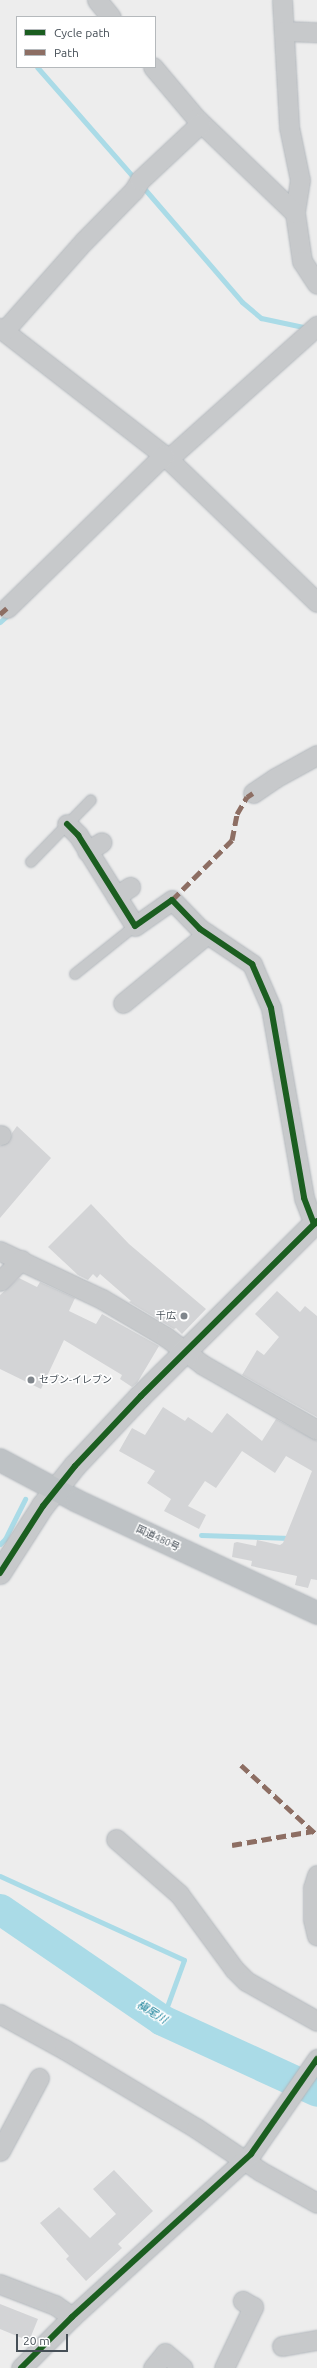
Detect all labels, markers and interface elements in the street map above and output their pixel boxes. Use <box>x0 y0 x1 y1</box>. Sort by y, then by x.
legend <box>16 16 156 68</box>
text: Cycle path <box>54 26 110 39</box>
text: Path <box>54 46 79 59</box>
place label: 千広 <box>156 1310 176 1322</box>
marker: 千広 <box>179 1311 189 1321</box>
place label: セブン-イレブン <box>39 1374 112 1386</box>
marker: セブン-イレブン <box>26 1375 36 1385</box>
street label: 国道480号 <box>134 1523 182 1553</box>
water label: 槇尾川 <box>135 1998 169 2026</box>
scale bar <box>18 2326 70 2352</box>
text: 20 m <box>23 2334 50 2347</box>

